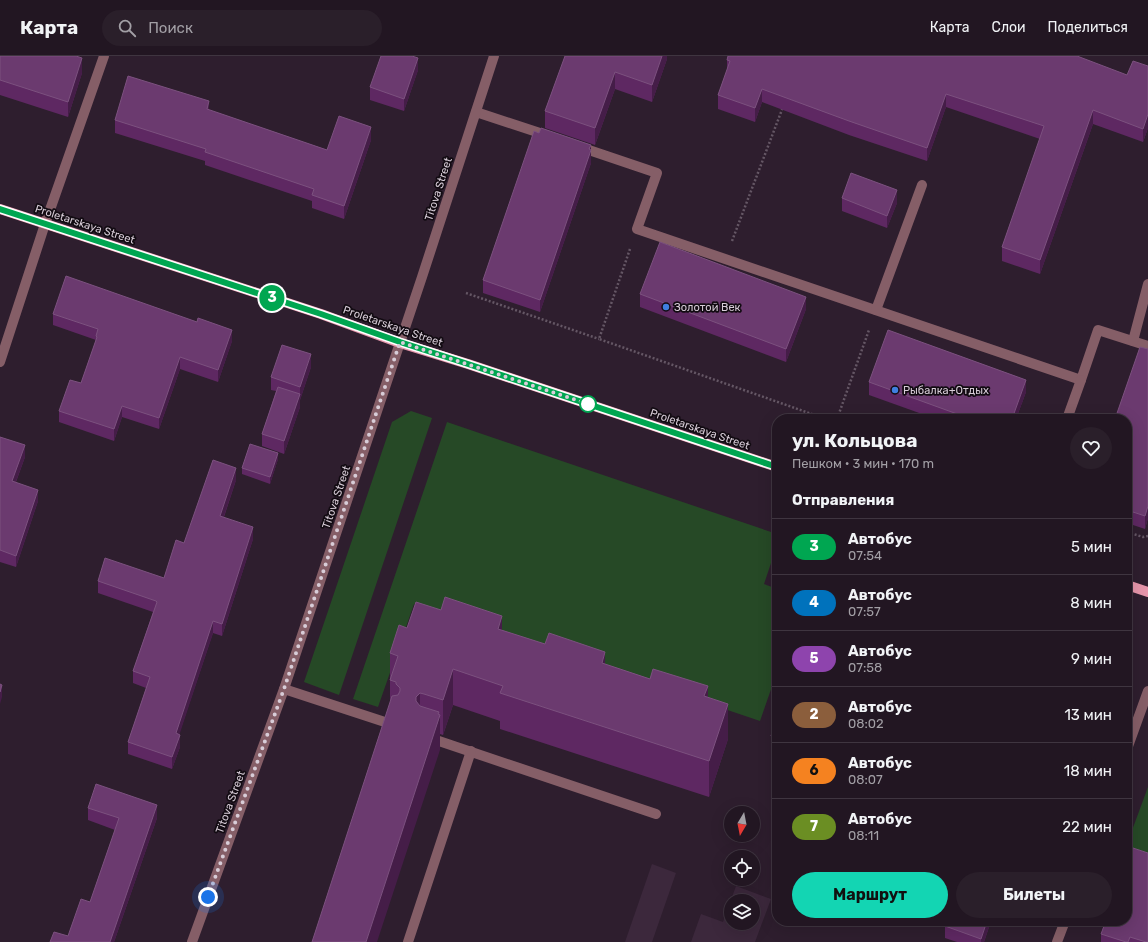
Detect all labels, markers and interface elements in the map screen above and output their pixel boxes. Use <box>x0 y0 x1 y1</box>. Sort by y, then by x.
search box <box>102 10 382 46</box>
text: Карта <box>20 16 78 39</box>
icon: search <box>116 17 138 39</box>
text: Поиск <box>148 19 193 37</box>
text: Карта <box>930 19 970 36</box>
text: Слои <box>992 19 1026 36</box>
text: Поделиться <box>1048 19 1128 36</box>
street label: Titova Street <box>422 155 455 222</box>
street label: Proletarskaya Street <box>33 202 137 247</box>
line badge: 3 <box>259 285 285 311</box>
text: 3 <box>267 289 277 306</box>
place label: Золотой Век <box>674 301 741 314</box>
marker: Золотой Век <box>661 302 671 312</box>
street label: Proletarskaya Street <box>341 303 445 350</box>
place label: Рыбалка+Отдых <box>903 384 989 397</box>
marker: Рыбалка+Отдых <box>890 385 900 395</box>
unlabelled marker <box>579 395 597 413</box>
street label: Proletarskaya Street <box>648 406 752 453</box>
button: heart <box>1070 427 1112 469</box>
text: ул. Кольцова <box>792 429 917 452</box>
text: Пешком · 3 мин · 170 m <box>792 456 934 471</box>
street label: Titova Street <box>320 463 354 530</box>
text: Отправления <box>792 491 894 509</box>
text: Автобус <box>848 530 912 548</box>
text: 3 <box>809 538 819 555</box>
text: 5 мин <box>1071 538 1112 556</box>
text: 07:54 <box>848 548 882 563</box>
text: Автобус <box>848 586 912 604</box>
text: 4 <box>809 594 819 611</box>
text: 8 мин <box>1070 594 1112 612</box>
text: 07:57 <box>848 604 881 619</box>
text: Автобус <box>848 642 912 660</box>
text: 5 <box>809 650 819 667</box>
text: 9 мин <box>1071 650 1112 668</box>
text: 07:58 <box>848 660 882 675</box>
text: Автобус <box>848 698 912 716</box>
text: 2 <box>809 706 819 723</box>
text: 13 мин <box>1064 706 1112 724</box>
text: 08:02 <box>848 716 884 731</box>
text: Автобус <box>848 754 912 772</box>
text: 6 <box>809 762 819 779</box>
text: 18 мин <box>1064 762 1112 780</box>
street label: Titova Street <box>213 768 248 835</box>
text: 08:07 <box>848 772 883 787</box>
north arrow <box>724 806 760 842</box>
map controls <box>724 806 760 930</box>
text: Автобус <box>848 810 912 828</box>
text: 7 <box>810 818 818 835</box>
text: 22 мин <box>1062 818 1112 836</box>
text: 08:11 <box>848 828 879 843</box>
button: locate <box>724 850 760 886</box>
button: Маршрут <box>792 872 948 918</box>
button: Билеты <box>956 872 1112 918</box>
your location <box>198 887 218 907</box>
button: layers <box>724 894 760 930</box>

